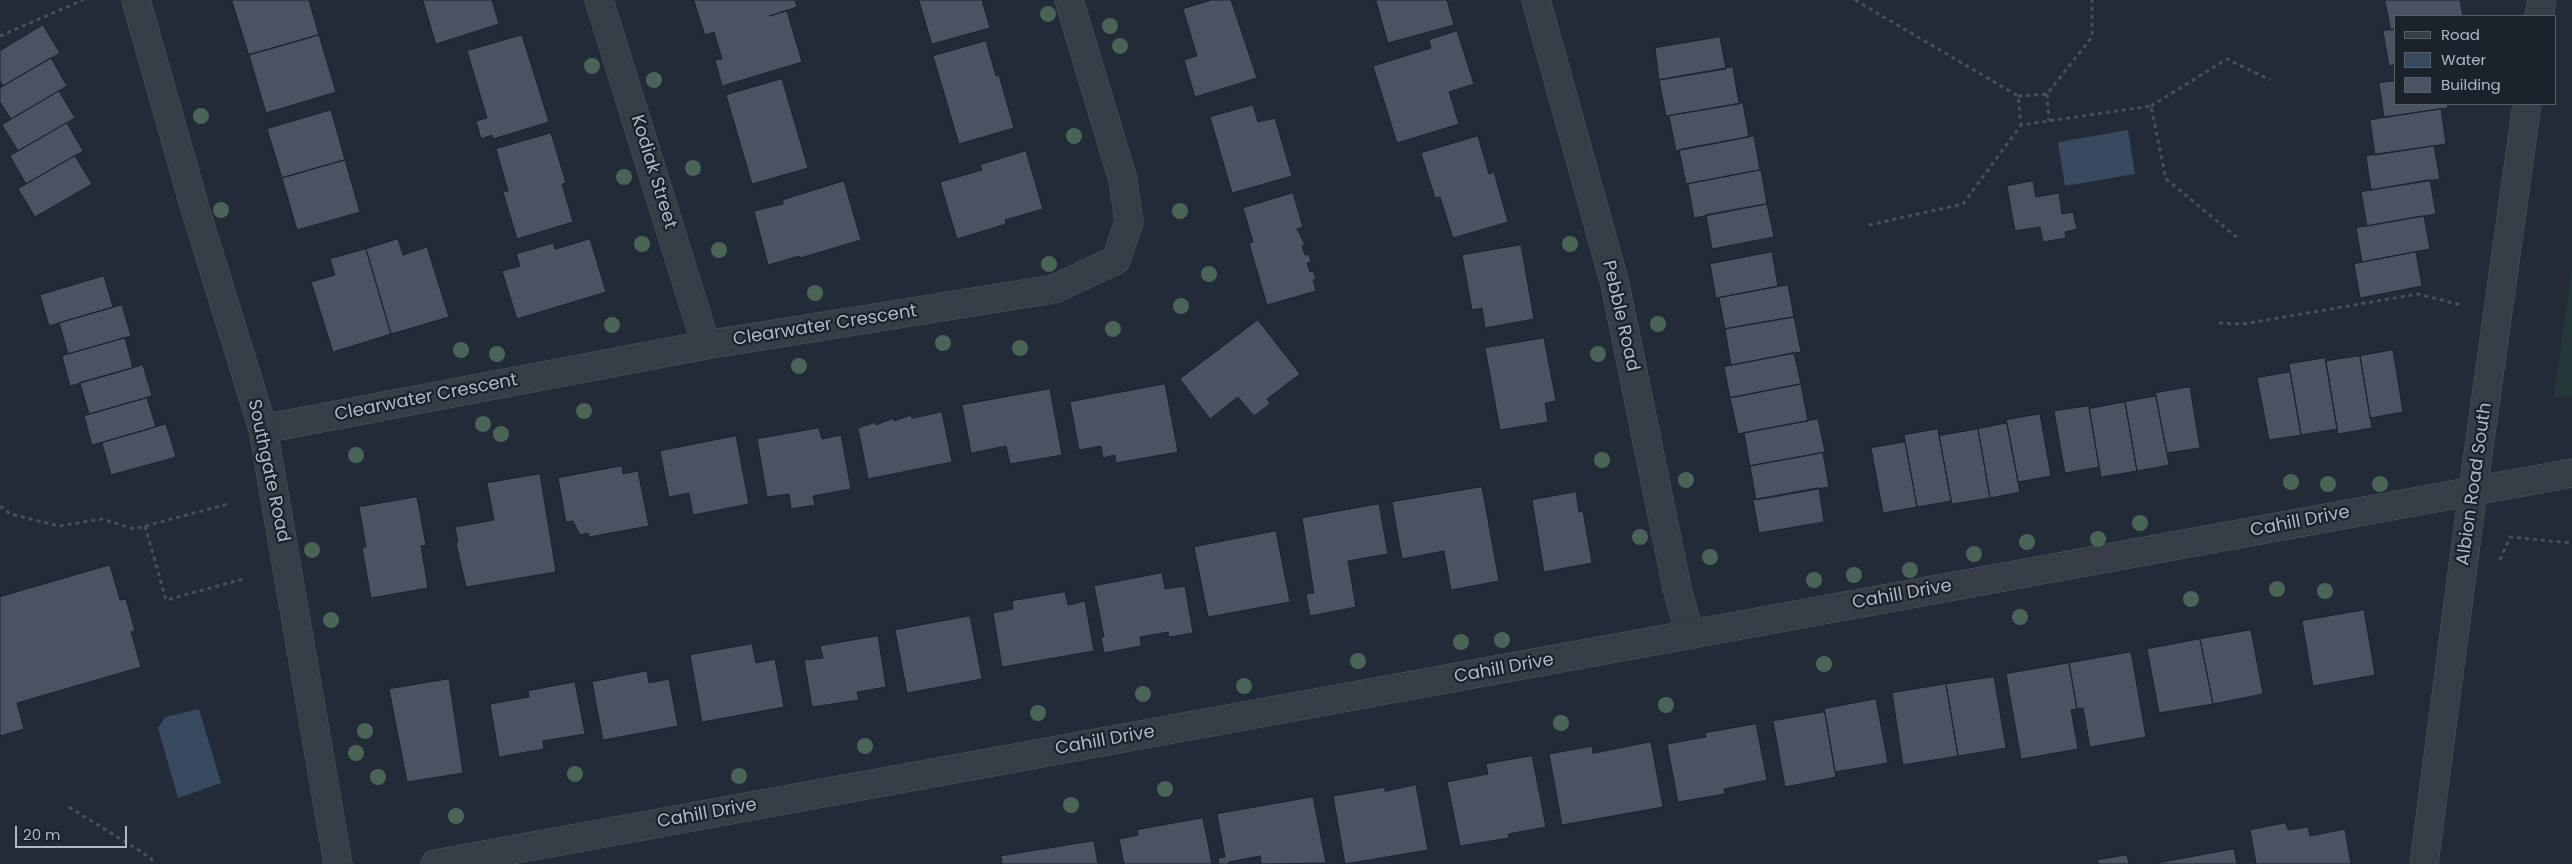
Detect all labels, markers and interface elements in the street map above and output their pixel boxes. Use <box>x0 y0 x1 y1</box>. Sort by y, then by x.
legend <box>2394 15 2557 105</box>
text: Road <box>2441 24 2480 45</box>
text: Water <box>2441 49 2486 70</box>
text: Building <box>2441 74 2501 95</box>
street label: Kodiak Street <box>625 112 681 232</box>
street label: Pebble Road <box>1597 258 1643 374</box>
street label: Clearwater Crescent <box>732 301 918 351</box>
street label: Clearwater Crescent <box>333 370 519 426</box>
street label: Southgate Road <box>242 398 294 544</box>
street label: Albion Road South <box>2453 401 2497 567</box>
street label: Cahill Drive <box>2248 502 2352 542</box>
street label: Cahill Drive <box>1850 576 1954 614</box>
street label: Cahill Drive <box>1452 650 1556 688</box>
street label: Cahill Drive <box>1053 722 1157 760</box>
street label: Cahill Drive <box>655 795 759 833</box>
scale bar <box>18 816 130 848</box>
text: 20 m <box>23 824 61 845</box>

